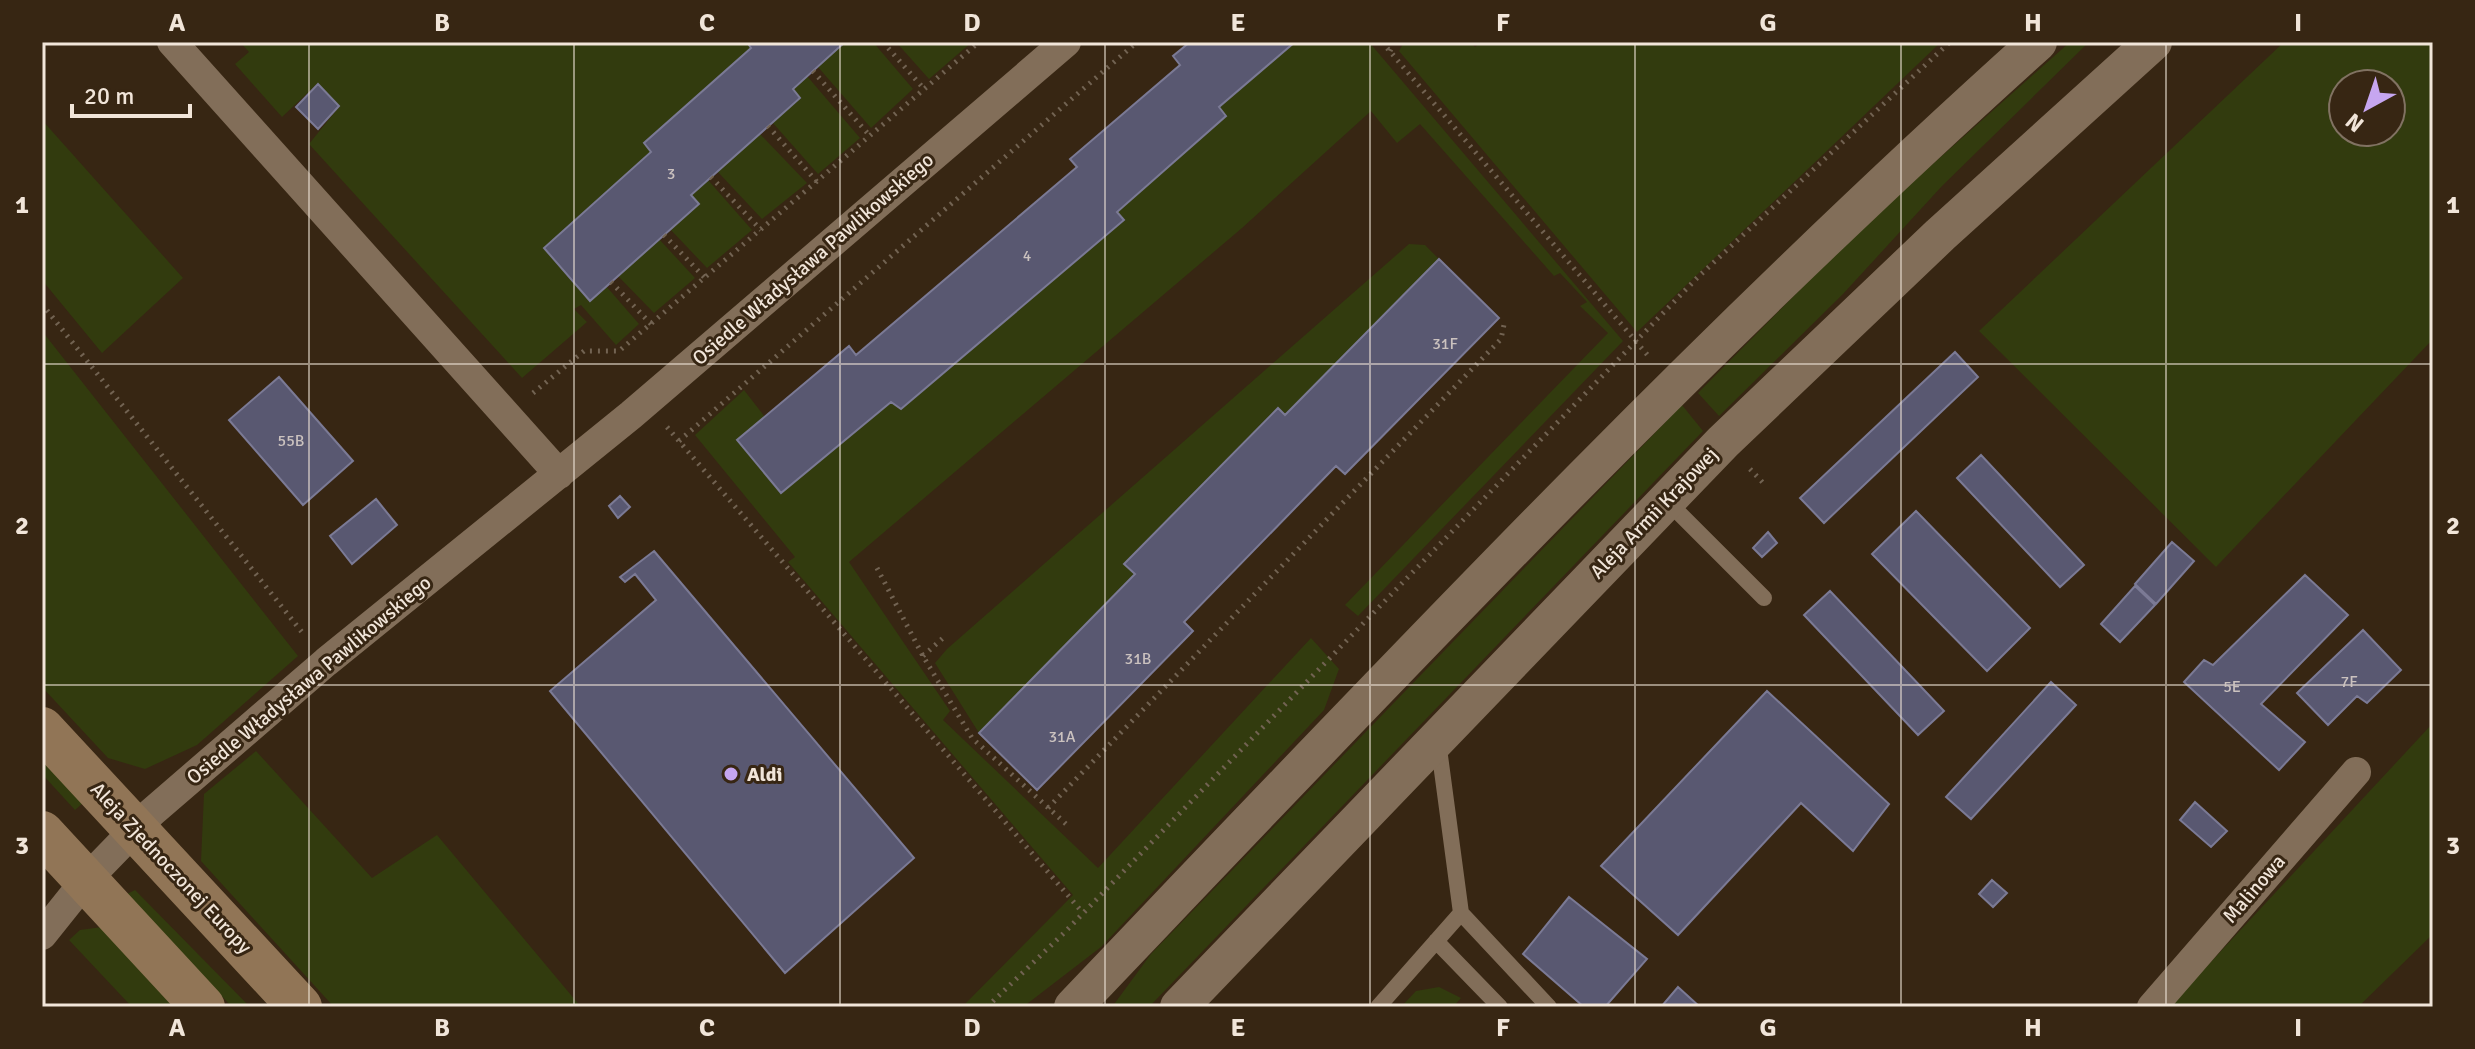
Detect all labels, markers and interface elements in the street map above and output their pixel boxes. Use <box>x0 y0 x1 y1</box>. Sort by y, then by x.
text: A <box>169 7 186 39</box>
text: B <box>434 7 450 39</box>
text: C <box>699 7 715 39</box>
text: D <box>963 7 981 39</box>
text: E <box>1231 7 1245 39</box>
text: F <box>1496 7 1510 39</box>
text: G <box>1759 7 1777 39</box>
text: H <box>2024 7 2042 39</box>
text: I <box>2294 7 2302 39</box>
scale bar <box>72 68 190 118</box>
north arrow <box>2327 68 2407 148</box>
text: 20 m <box>84 81 134 111</box>
text: N <box>2340 108 2369 138</box>
street label: Osiedle Władysława Pawlikowskiego <box>687 147 939 371</box>
house number: 3 <box>667 164 675 184</box>
text: 1 <box>15 189 29 221</box>
text: 1 <box>2446 189 2460 221</box>
house number: 4 <box>1023 246 1032 266</box>
house number: 31F <box>1432 334 1458 354</box>
house number: 55B <box>278 431 304 451</box>
street label: Aleja Armii Krajowej <box>1585 442 1723 584</box>
text: 2 <box>15 510 29 542</box>
text: 2 <box>2446 510 2460 542</box>
street label: Osiedle Władysława Pawlikowskiego <box>182 570 436 790</box>
house number: 31B <box>1125 649 1151 669</box>
house number: 7F <box>2341 672 2357 692</box>
house number: 5E <box>2223 677 2241 697</box>
house number: 31A <box>1048 727 1076 747</box>
place label: Aldi <box>747 762 782 787</box>
marker: Aldi <box>722 765 740 783</box>
street label: Aleja Zjednoczonej Europy <box>85 777 257 959</box>
text: 3 <box>15 830 29 862</box>
text: 3 <box>2446 830 2460 862</box>
street label: Malinowa <box>2217 849 2291 929</box>
text: A <box>169 1012 186 1044</box>
text: B <box>434 1012 450 1044</box>
text: C <box>699 1012 715 1044</box>
text: D <box>963 1012 981 1044</box>
text: E <box>1231 1012 1245 1044</box>
text: F <box>1496 1012 1510 1044</box>
text: G <box>1759 1012 1777 1044</box>
text: H <box>2024 1012 2042 1044</box>
text: I <box>2294 1012 2302 1044</box>

